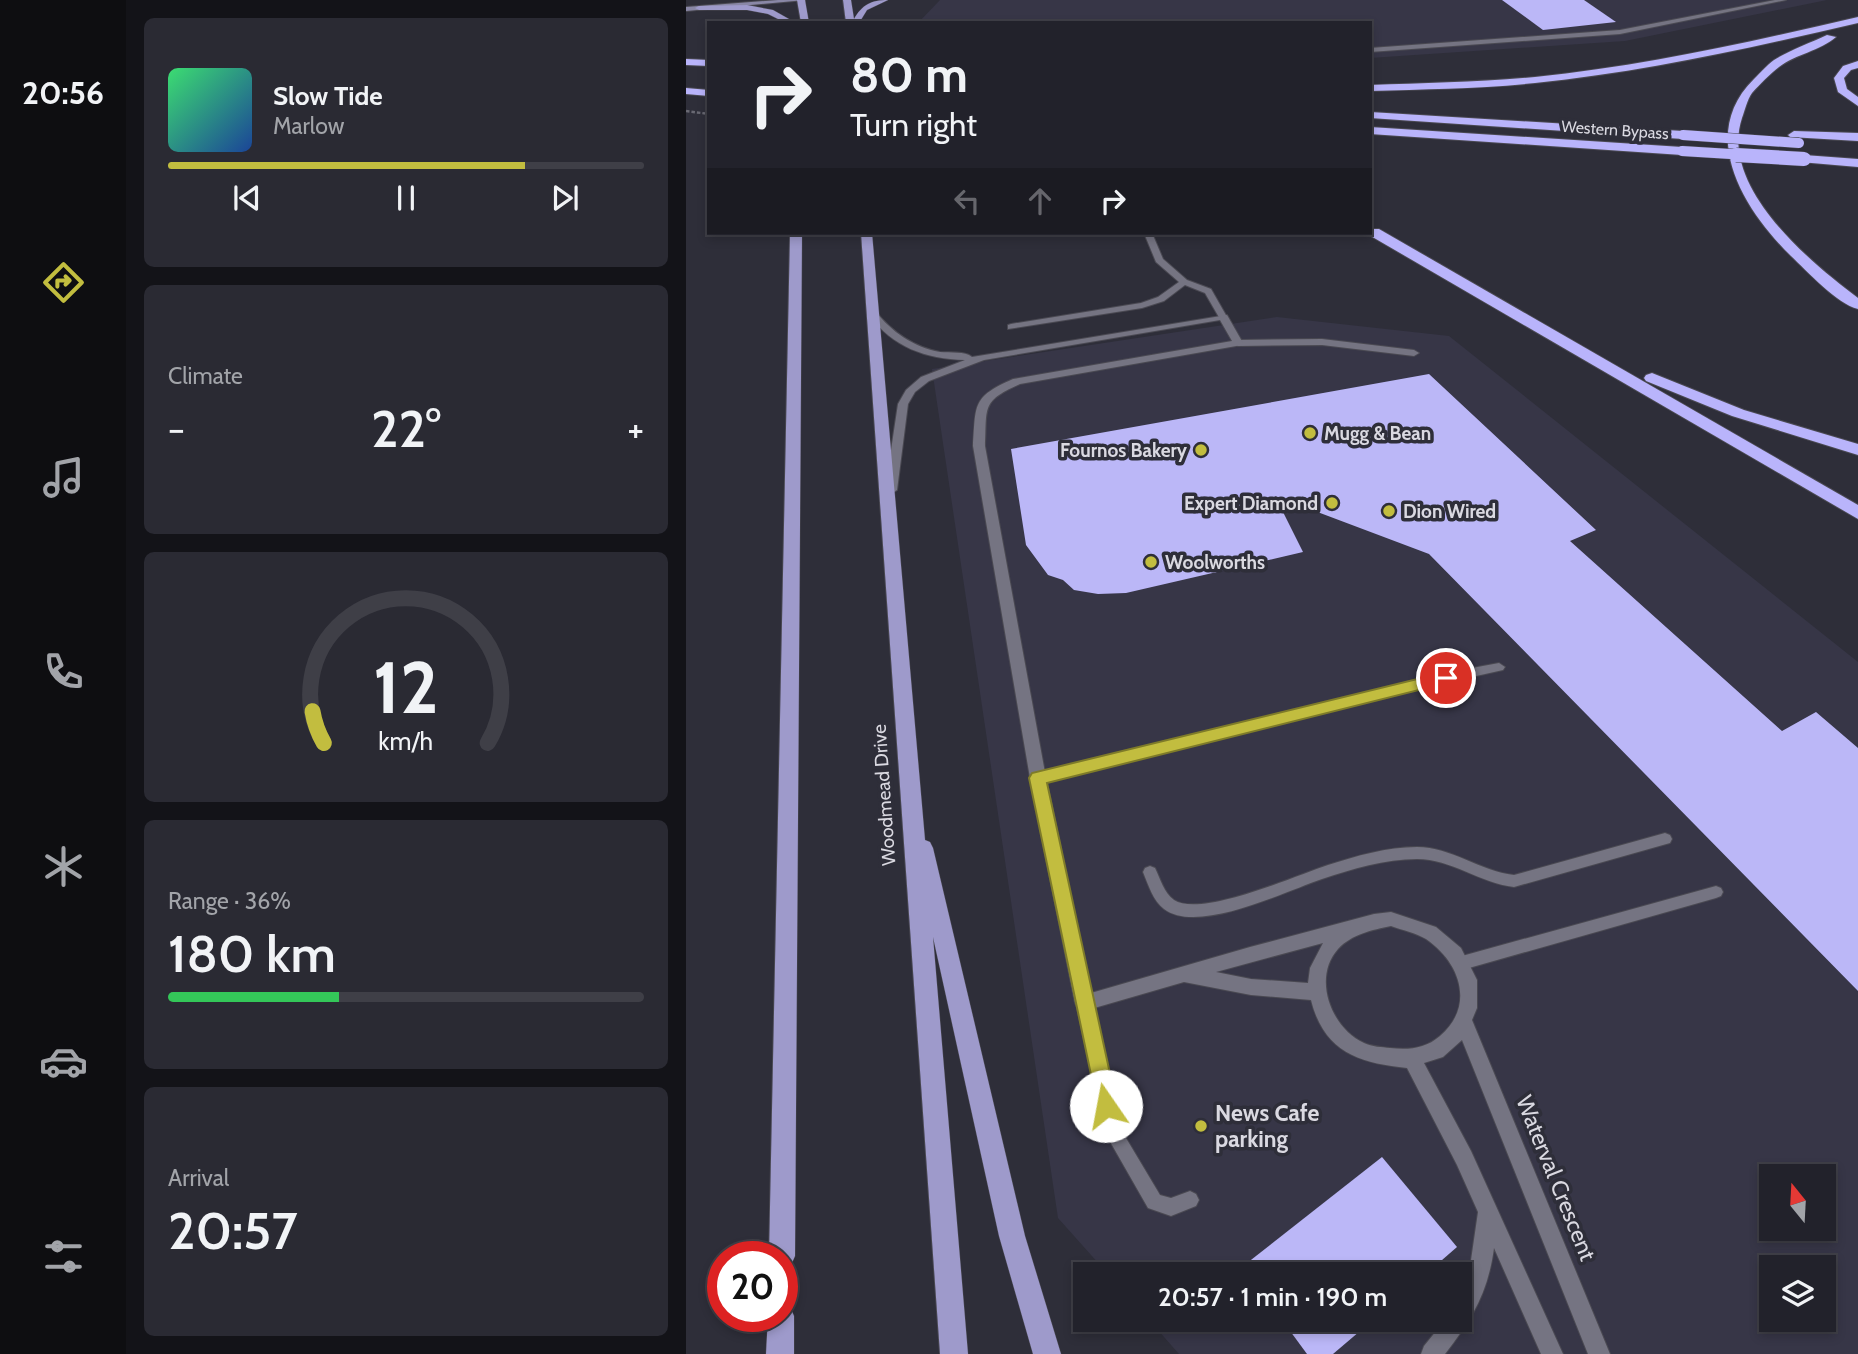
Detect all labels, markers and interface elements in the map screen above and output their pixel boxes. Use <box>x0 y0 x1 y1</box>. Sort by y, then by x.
text: 80 m <box>850 45 968 104</box>
icon: right <box>735 49 826 140</box>
text: 20:56 <box>22 73 104 112</box>
text: Slow Tide <box>273 80 383 112</box>
text: Turn right <box>850 105 977 144</box>
text: Marlow <box>273 112 344 140</box>
street label: Western Bypass <box>1561 117 1670 143</box>
icon: previous <box>228 179 266 217</box>
icon: pause <box>387 179 425 217</box>
icon: next <box>546 179 584 217</box>
icon: left <box>948 182 986 220</box>
icon: ahead <box>1021 182 1059 220</box>
icon: right <box>1094 182 1132 220</box>
icon: directions <box>39 258 88 307</box>
text: Climate <box>168 362 243 390</box>
text: 22° <box>371 397 441 460</box>
text: − <box>168 405 185 452</box>
text: + <box>627 405 644 452</box>
place label: Mugg & Bean <box>1324 422 1431 445</box>
marker: Mugg & Bean <box>1302 425 1318 441</box>
place label: Fournos Bakery <box>1060 439 1188 462</box>
marker: Fournos Bakery <box>1193 442 1209 458</box>
icon: music <box>39 453 88 502</box>
place label: Expert Diamond <box>1184 492 1318 515</box>
marker: Expert Diamond <box>1324 495 1340 511</box>
place label: Dion Wired <box>1403 500 1496 523</box>
marker: Dion Wired <box>1381 503 1397 519</box>
place label: Woolworths <box>1165 551 1265 574</box>
marker: Woolworths <box>1143 554 1159 570</box>
text: 12 <box>373 643 439 731</box>
icon: phone <box>39 647 88 696</box>
pin <box>1416 648 1476 708</box>
icon: arrive <box>1427 659 1465 697</box>
street label: Woodmead Drive <box>868 723 900 866</box>
text: km/h <box>379 726 433 756</box>
icon: climate <box>39 842 88 891</box>
text: Range · 36% <box>168 887 291 915</box>
text: 180 km <box>168 922 336 985</box>
icon: car <box>39 1037 88 1086</box>
position arrow <box>1069 1069 1143 1143</box>
street label: Waterval Crescent <box>1510 1091 1602 1265</box>
place label: News Cafe parking <box>1215 1099 1319 1153</box>
marker: News Cafe parking <box>1193 1118 1209 1134</box>
text: Arrival <box>168 1164 229 1192</box>
north arrow <box>1759 1164 1836 1241</box>
map controls <box>1759 1164 1836 1332</box>
text: 20:57 <box>168 1199 298 1262</box>
icon: filters <box>39 1232 88 1281</box>
speed limit sign: 20 <box>707 1241 798 1332</box>
button: layers <box>1759 1255 1836 1332</box>
text: 20:57 · 1 min · 190 m <box>1158 1281 1387 1313</box>

